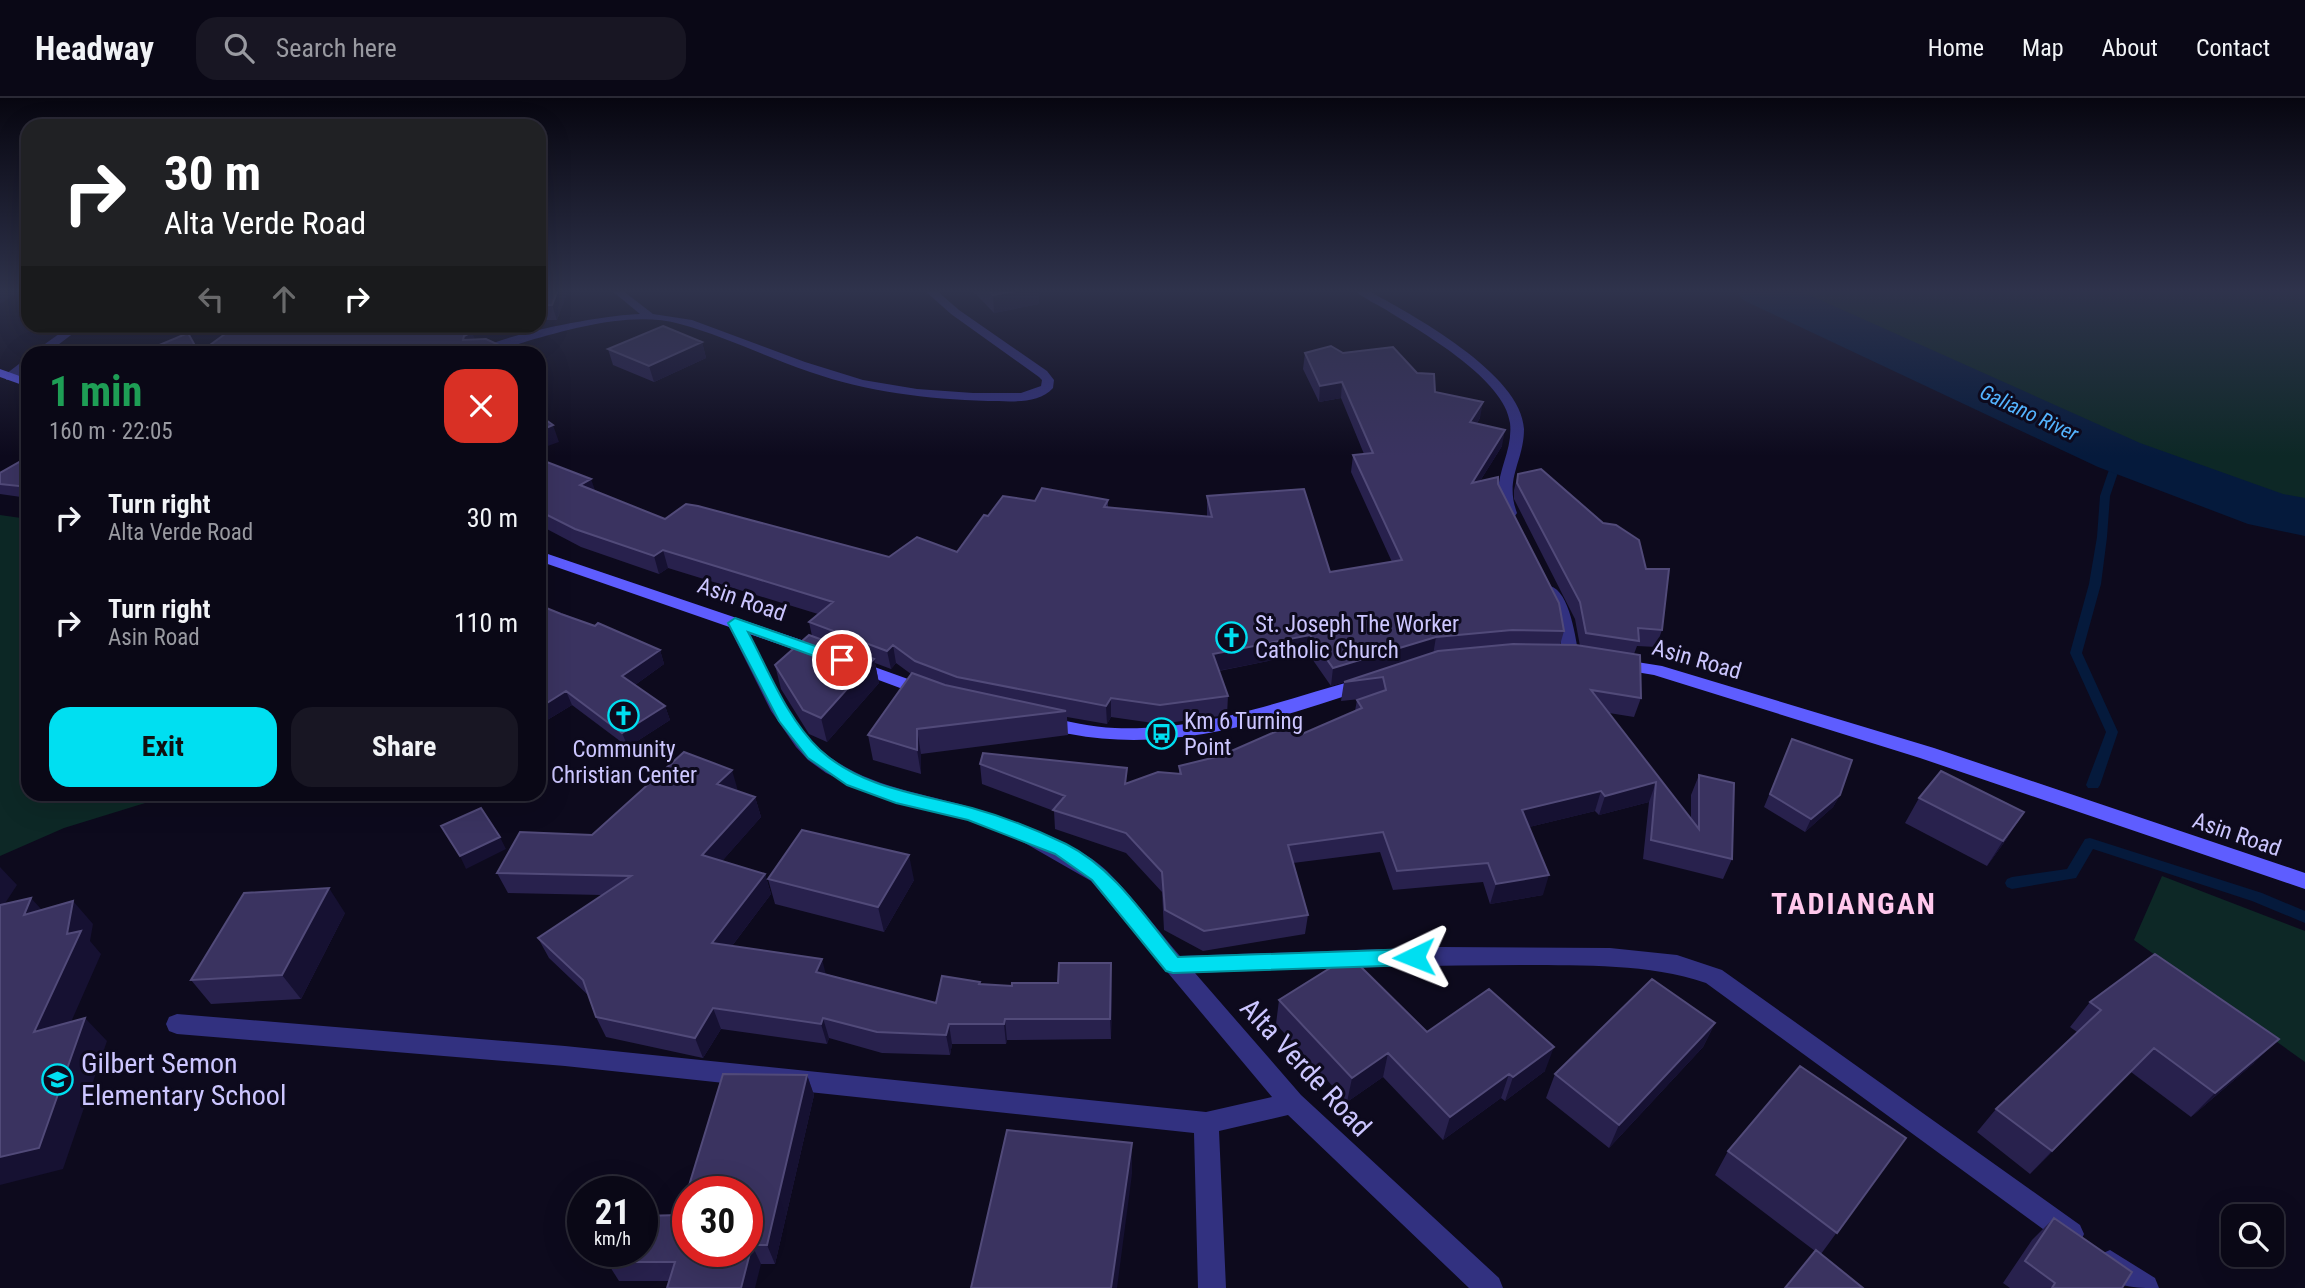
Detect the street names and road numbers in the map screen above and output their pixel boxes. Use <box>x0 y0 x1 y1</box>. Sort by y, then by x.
street label: Asin Road <box>694 572 790 627</box>
street label: Asin Road <box>1649 634 1745 685</box>
street label: Asin Road <box>2189 807 2285 862</box>
street label: Alta Verde Road <box>1233 991 1378 1143</box>

